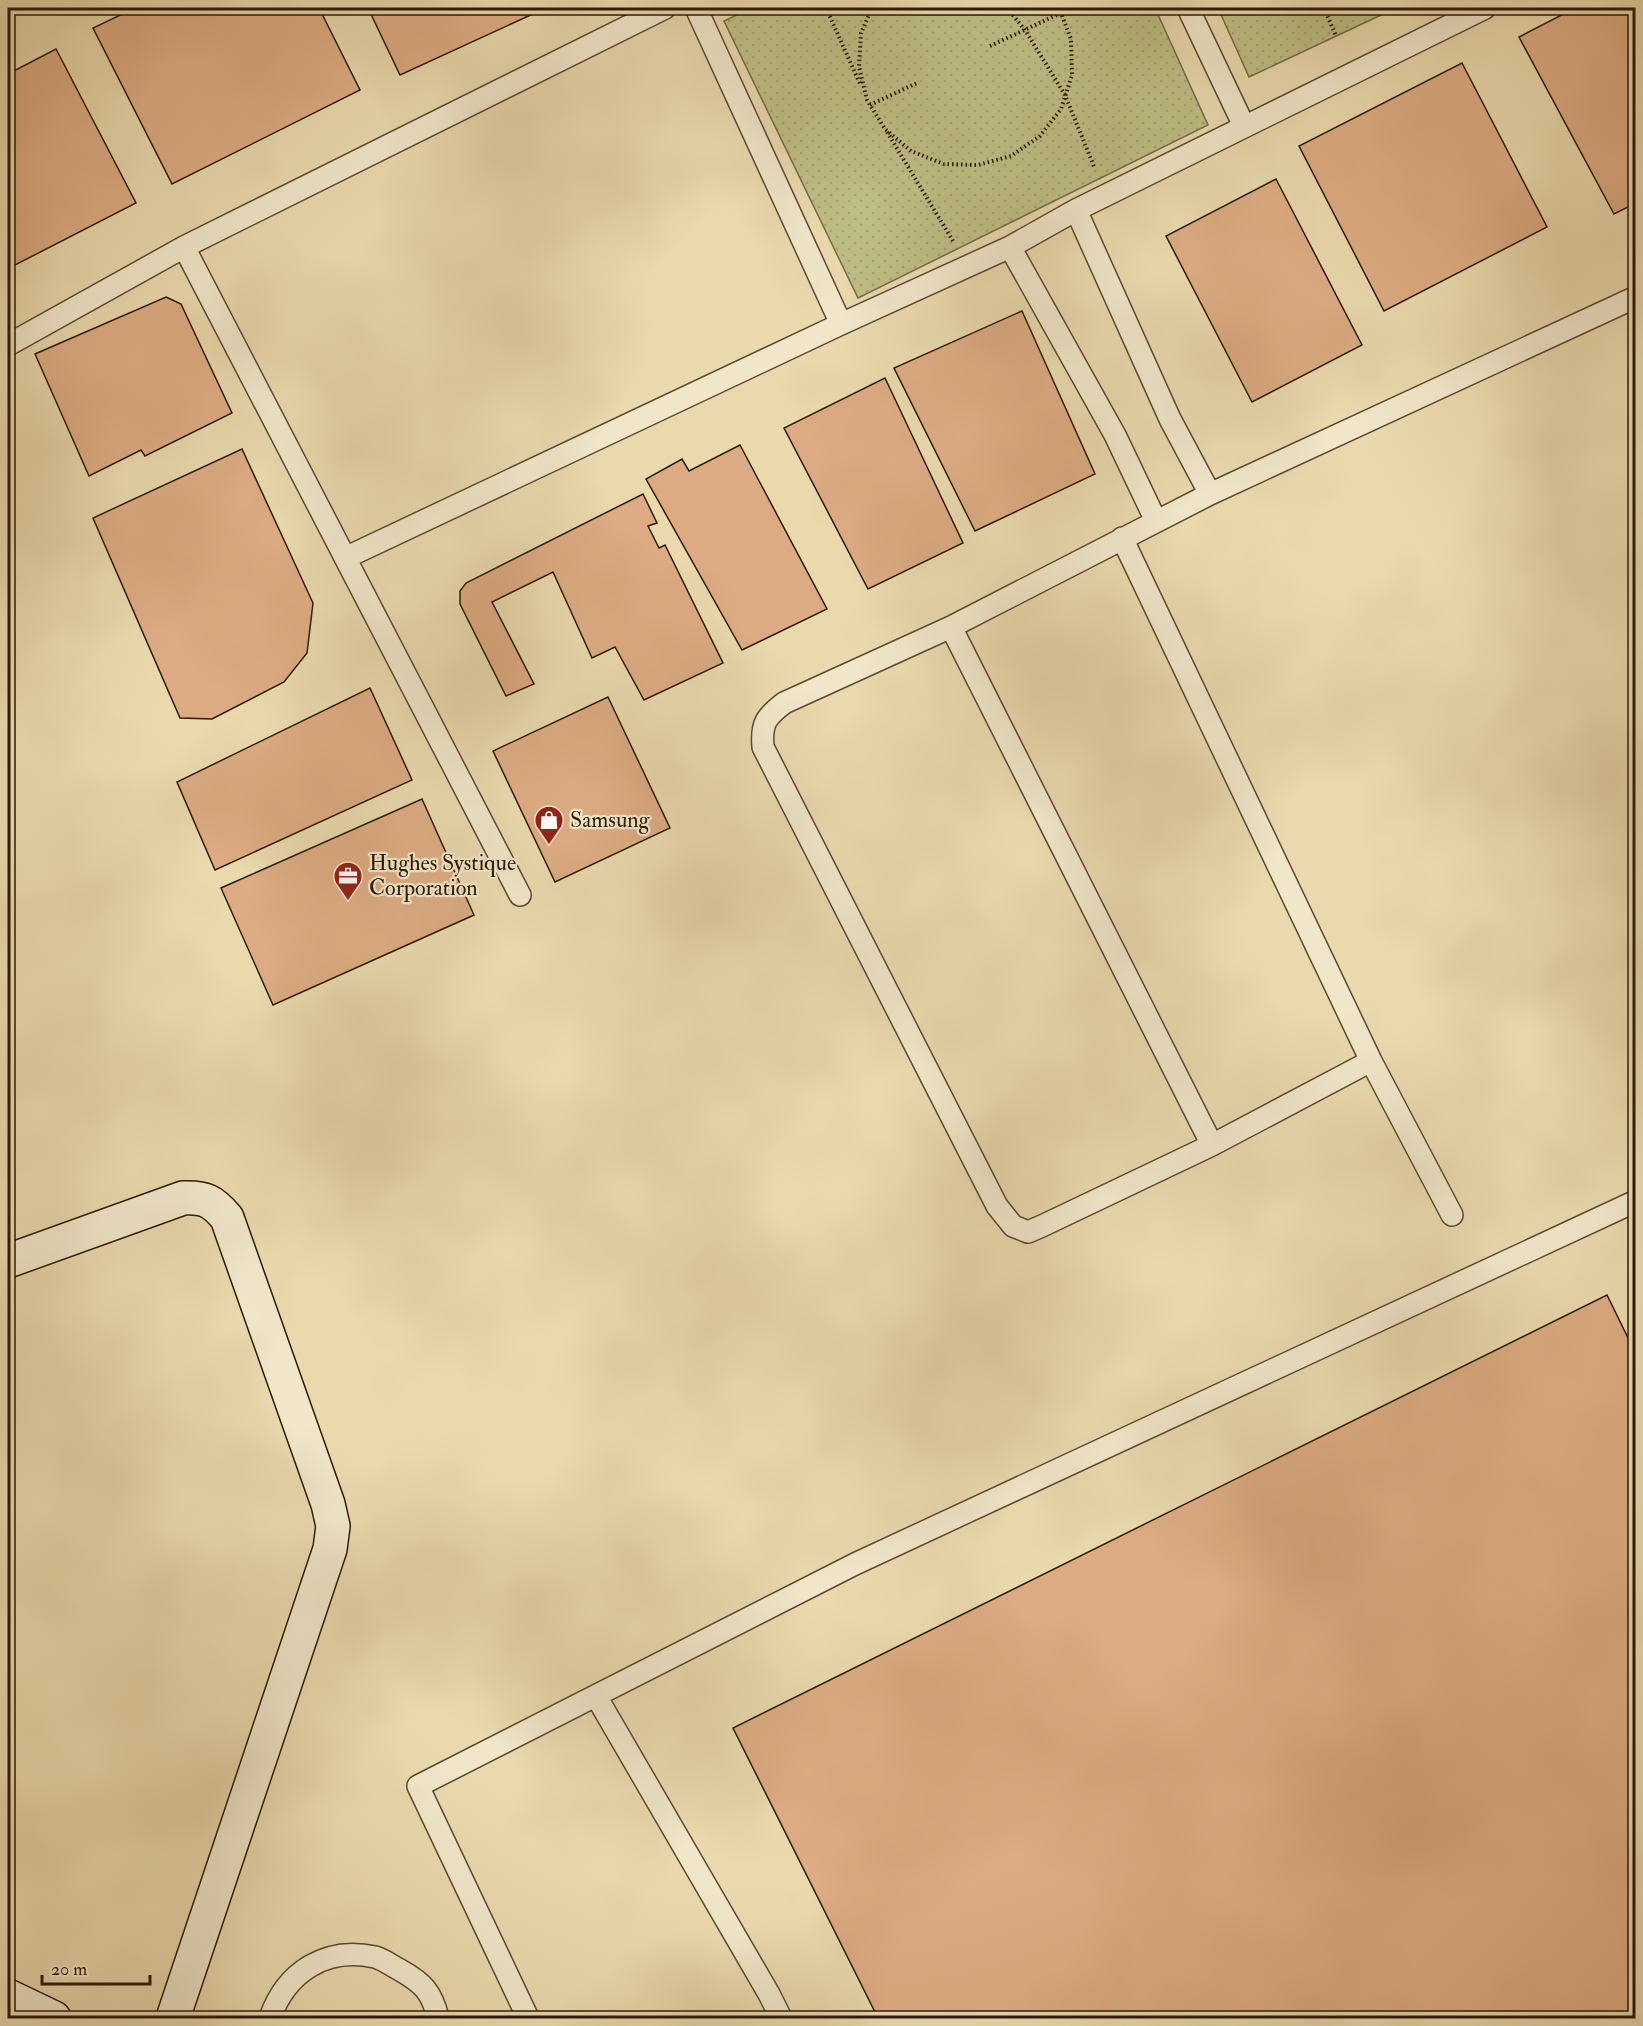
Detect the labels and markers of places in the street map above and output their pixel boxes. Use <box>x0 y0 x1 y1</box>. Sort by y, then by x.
shop icon: Samsung <box>533 804 565 846</box>
place label: Samsung <box>570 806 651 834</box>
place label: Hughes Systique Corporation <box>369 849 516 903</box>
office icon: Hughes Systique Corporation <box>332 860 364 902</box>

